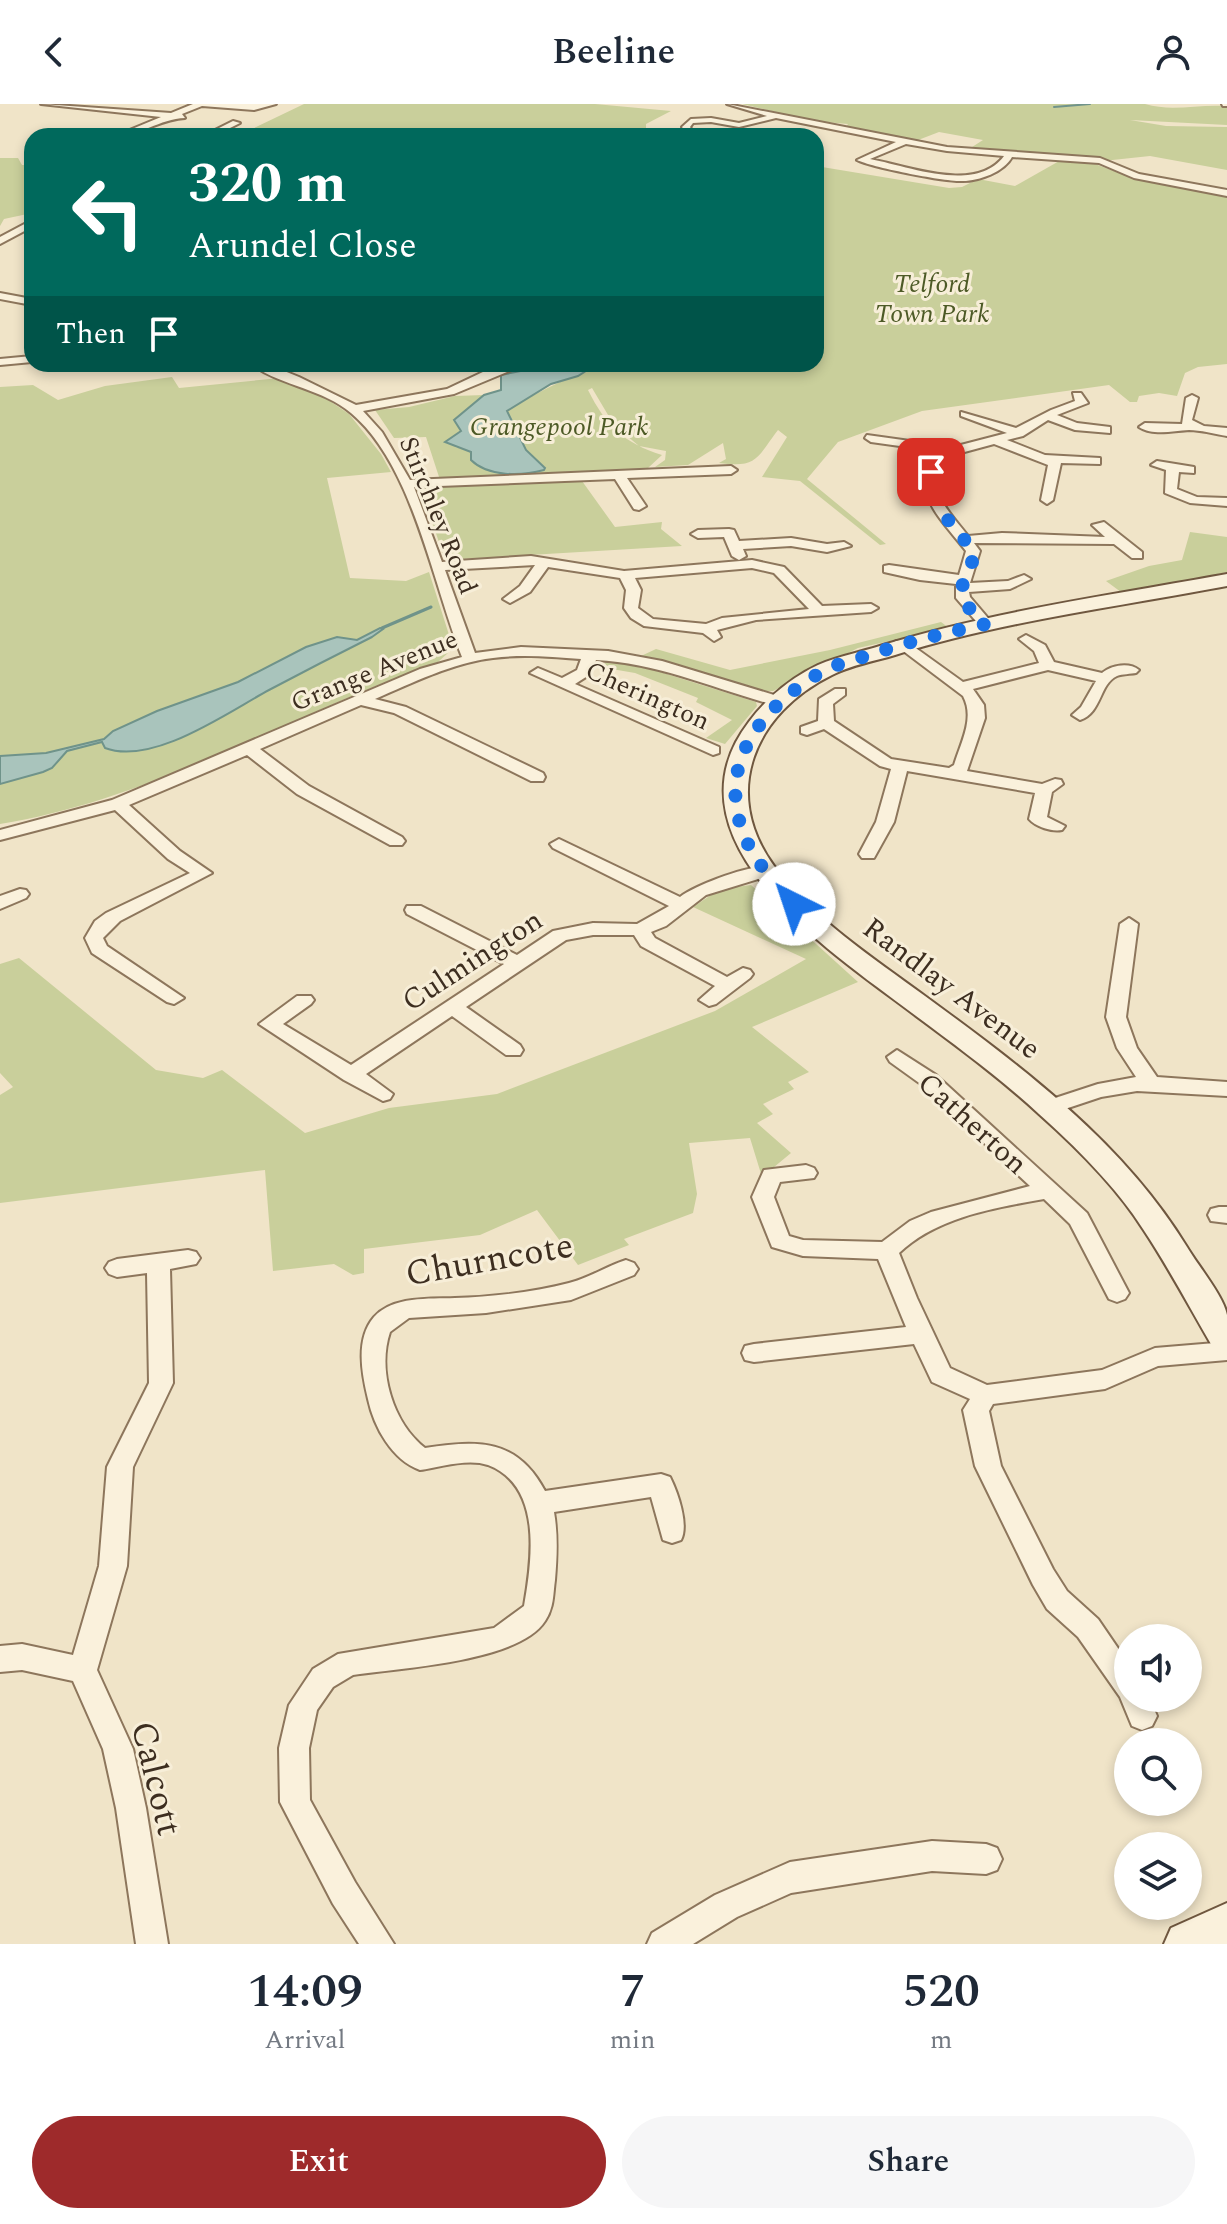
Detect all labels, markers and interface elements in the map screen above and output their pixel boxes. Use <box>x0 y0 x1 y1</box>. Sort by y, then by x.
text: Beeline <box>552 25 675 80</box>
icon: back <box>32 30 76 74</box>
icon: person <box>1151 30 1195 74</box>
text: 320 m <box>188 142 347 227</box>
icon: left <box>56 160 160 264</box>
text: Arundel Close <box>188 219 417 274</box>
park label: Telford Town Park <box>875 264 989 334</box>
text: Then <box>56 311 126 357</box>
icon: arrive <box>142 312 186 356</box>
park label: Grangepool Park <box>470 407 648 447</box>
street label: Stirchley Road <box>388 430 488 600</box>
pin <box>897 438 965 506</box>
icon: arrive <box>909 450 953 494</box>
street label: Grange Avenue <box>285 619 464 723</box>
street label: Cherington <box>579 651 716 741</box>
position arrow <box>752 862 836 946</box>
street label: Culmington <box>393 898 552 1024</box>
street label: Randlay Avenue <box>852 906 1050 1071</box>
street label: Catherton <box>907 1061 1038 1186</box>
street label: Churncote <box>401 1219 578 1302</box>
map controls <box>1114 1624 1202 1920</box>
button: sound <box>1114 1624 1202 1712</box>
street label: Calcott <box>115 1716 196 1842</box>
button: search <box>1114 1728 1202 1816</box>
button: layers <box>1114 1832 1202 1920</box>
text: 14:09 <box>247 1955 363 2028</box>
text: 7 <box>620 1955 645 2028</box>
text: 520 <box>903 1955 980 2028</box>
text: Arrival <box>264 2020 345 2060</box>
text: min <box>610 2020 655 2060</box>
text: m <box>930 2020 952 2060</box>
button: Exit <box>32 2116 606 2208</box>
button: Share <box>622 2116 1195 2208</box>

